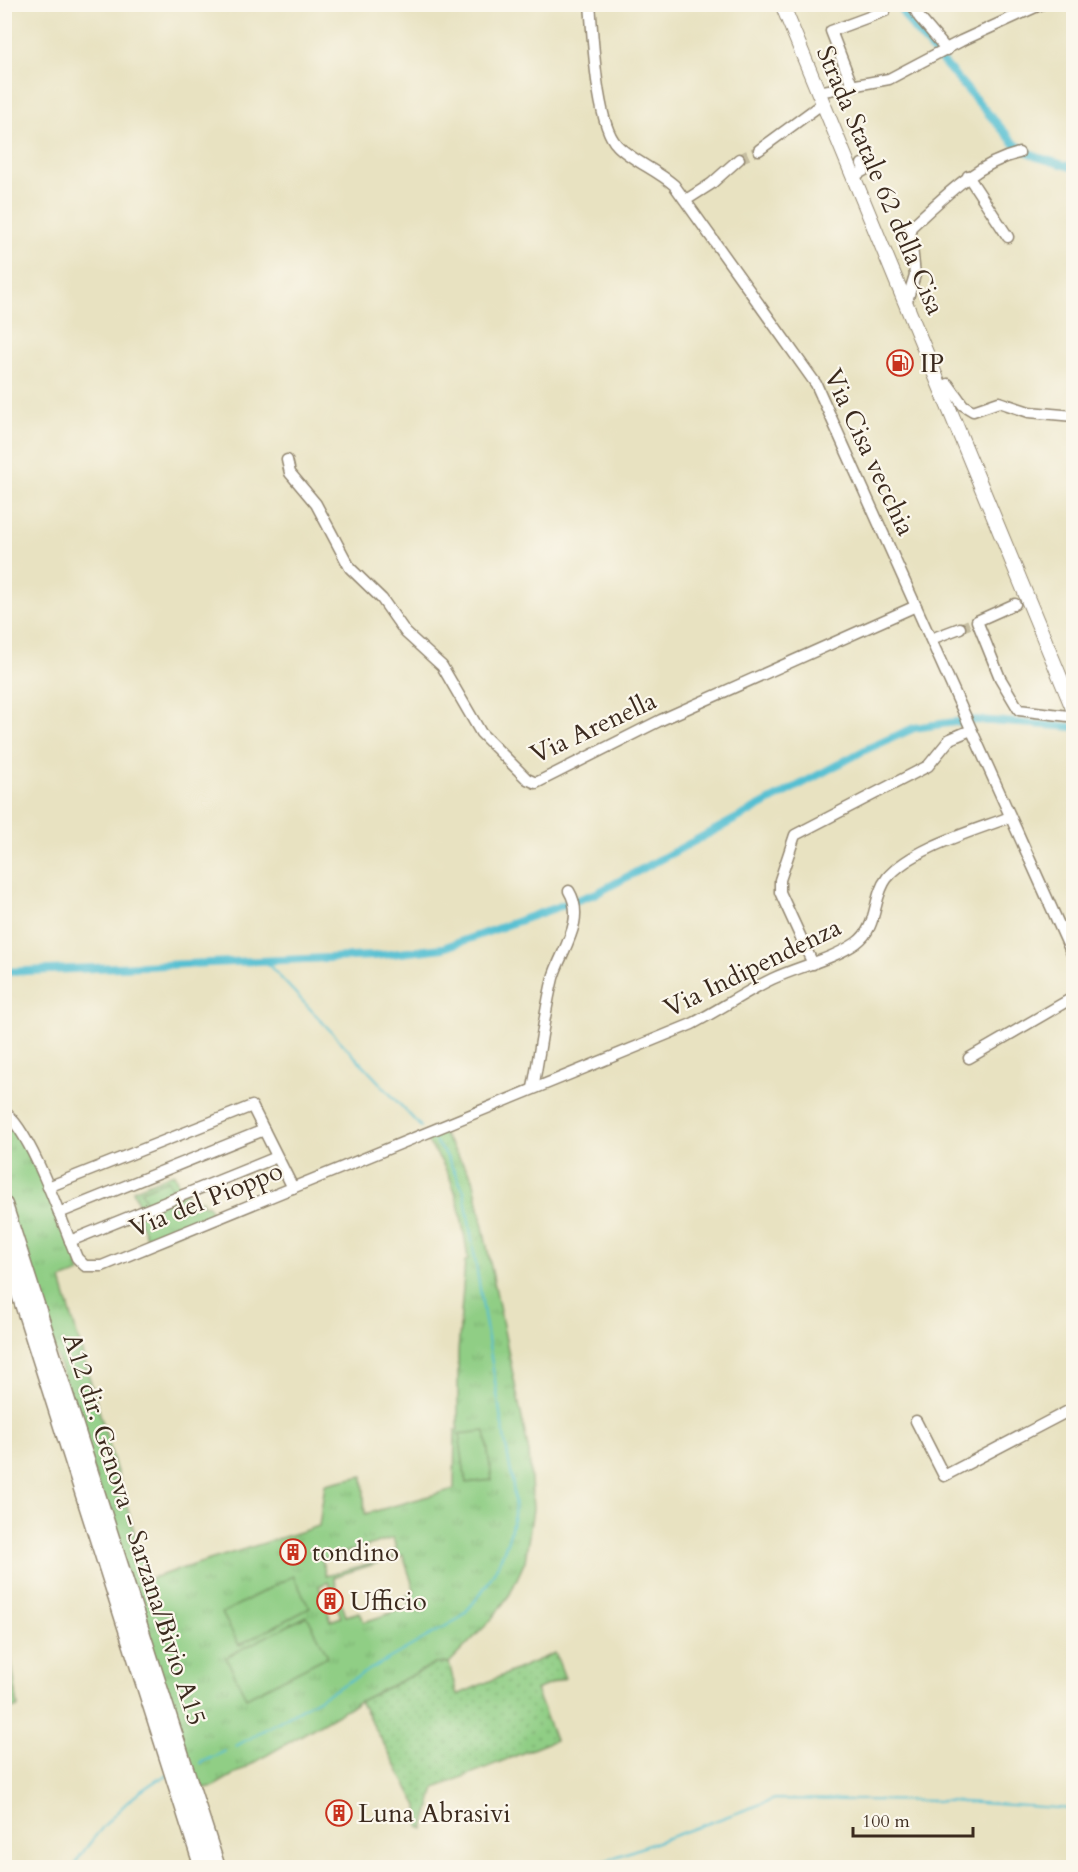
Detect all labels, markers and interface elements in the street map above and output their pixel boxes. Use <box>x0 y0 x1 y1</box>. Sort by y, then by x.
street label: Strada Statale 62 della Cisa <box>808 40 953 320</box>
place label: IP <box>920 346 944 381</box>
fuel station icon: IP <box>885 348 915 378</box>
street label: Via Cisa vecchia <box>816 363 923 541</box>
street label: Via Arenella <box>524 683 662 772</box>
street label: Via Indipendenza <box>658 909 847 1026</box>
street label: Via del Pioppo <box>124 1153 288 1246</box>
street label: A12 dir. Genova - Sarzana/Bivio A15 <box>55 1329 215 1730</box>
place label: tondino <box>312 1535 399 1570</box>
building icon: tondino <box>278 1537 308 1567</box>
place label: Ufficio <box>350 1584 427 1619</box>
building icon: Ufficio <box>315 1586 345 1616</box>
place label: Luna Abrasivi <box>358 1796 511 1831</box>
building icon: Luna Abrasivi <box>324 1798 354 1828</box>
scale bar <box>853 1800 973 1838</box>
text: 100 m <box>862 1809 910 1834</box>

